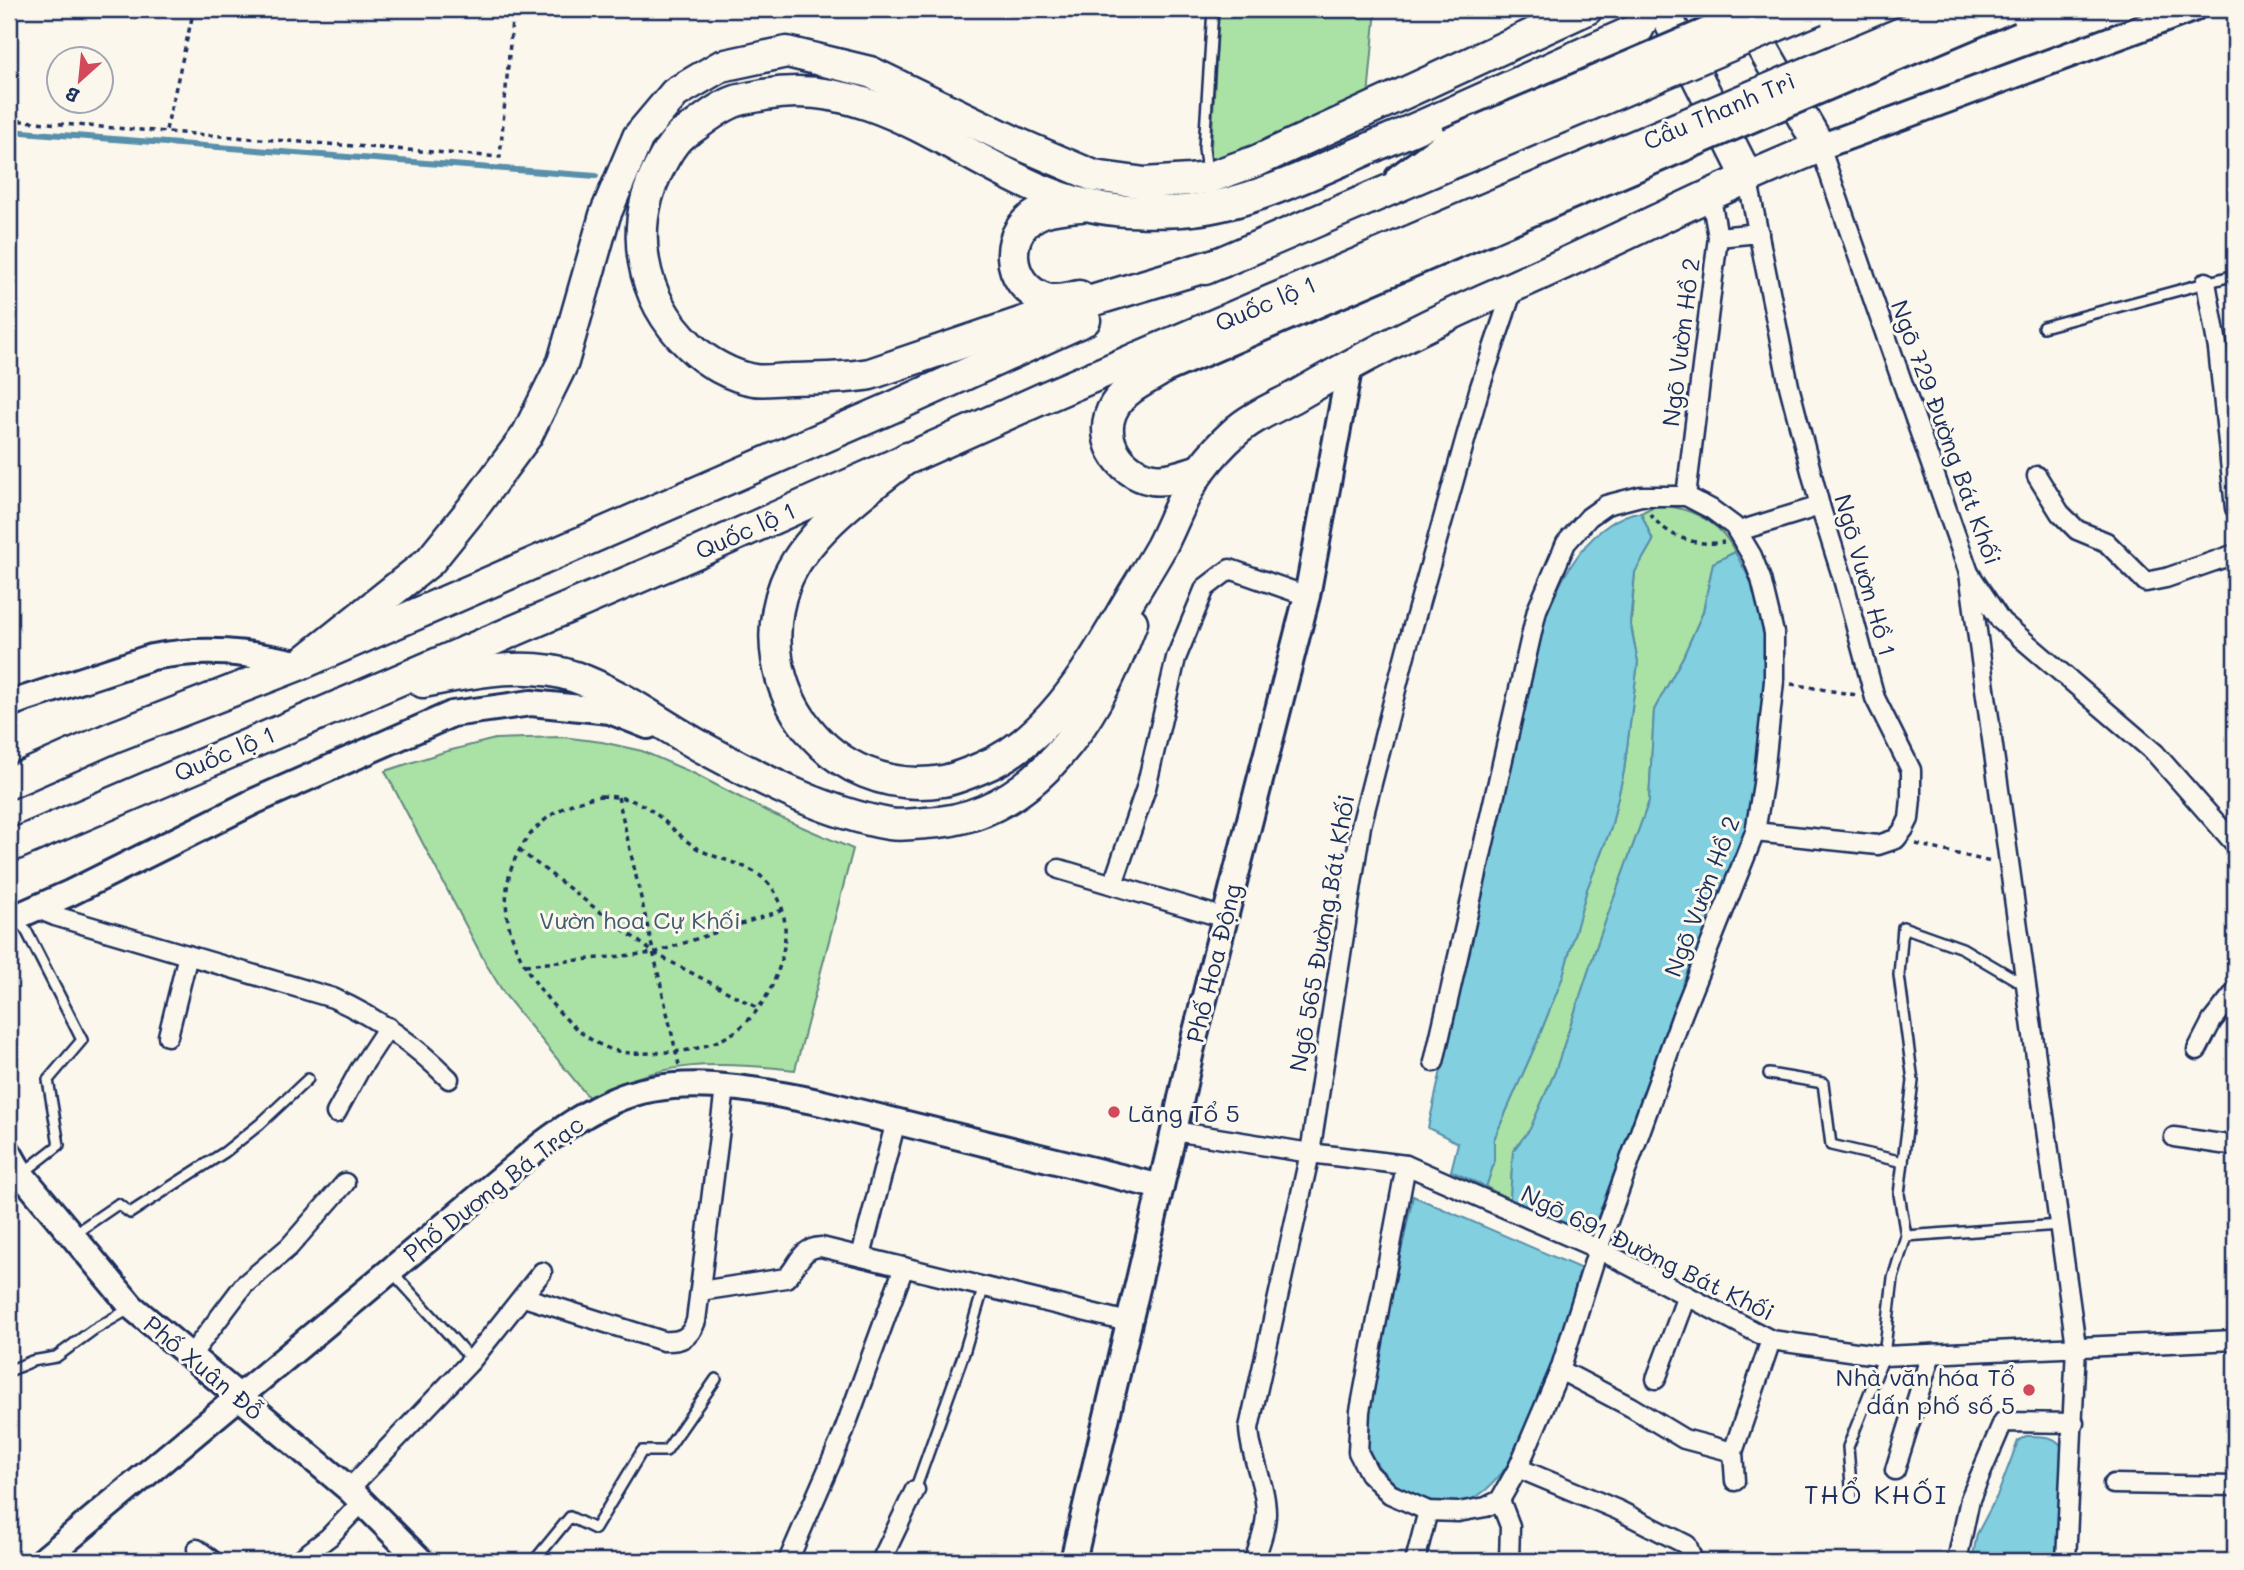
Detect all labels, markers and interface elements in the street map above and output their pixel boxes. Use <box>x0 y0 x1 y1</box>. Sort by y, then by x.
north arrow <box>46 46 116 116</box>
street label: Cầu Thanh Trì <box>1638 64 1800 156</box>
text: B <box>61 82 83 110</box>
street label: Ngõ Vườn Hồ 2 <box>1654 256 1706 428</box>
street label: Quốc lộ 1 <box>1210 268 1320 338</box>
street label: Ngõ 729 Đường Bát Khối <box>1885 295 2009 569</box>
street label: Ngõ Vườn Hồ 1 <box>1828 490 1904 660</box>
street label: Quốc lộ 1 <box>690 494 800 566</box>
street label: Quốc lộ 1 <box>169 718 279 788</box>
street label: Ngõ 565 Đường Bát Khối <box>1281 792 1361 1074</box>
street label: Ngõ Vườn Hồ 2 <box>1656 811 1746 981</box>
street label: Phố Hoa Động <box>1178 880 1248 1046</box>
park label: Vườn hoa Cự Khối <box>539 904 741 935</box>
place label: Lăng Tổ 5 <box>1128 1097 1240 1128</box>
marker: Lăng Tổ 5 <box>1106 1104 1122 1120</box>
street label: Phố Dương Bá Trạc <box>396 1108 590 1268</box>
street label: Ngõ 691 Đường Bát Khối <box>1516 1177 1780 1327</box>
street label: Phố Xuân Đỗ <box>138 1308 270 1426</box>
place label: Nhà văn hóa Tổ dấn phố số 5 <box>1835 1361 2015 1420</box>
marker: Nhà văn hóa Tổ dấn phố số 5 <box>2021 1382 2037 1398</box>
district label: THỔ KHỐI <box>1804 1477 1948 1511</box>

